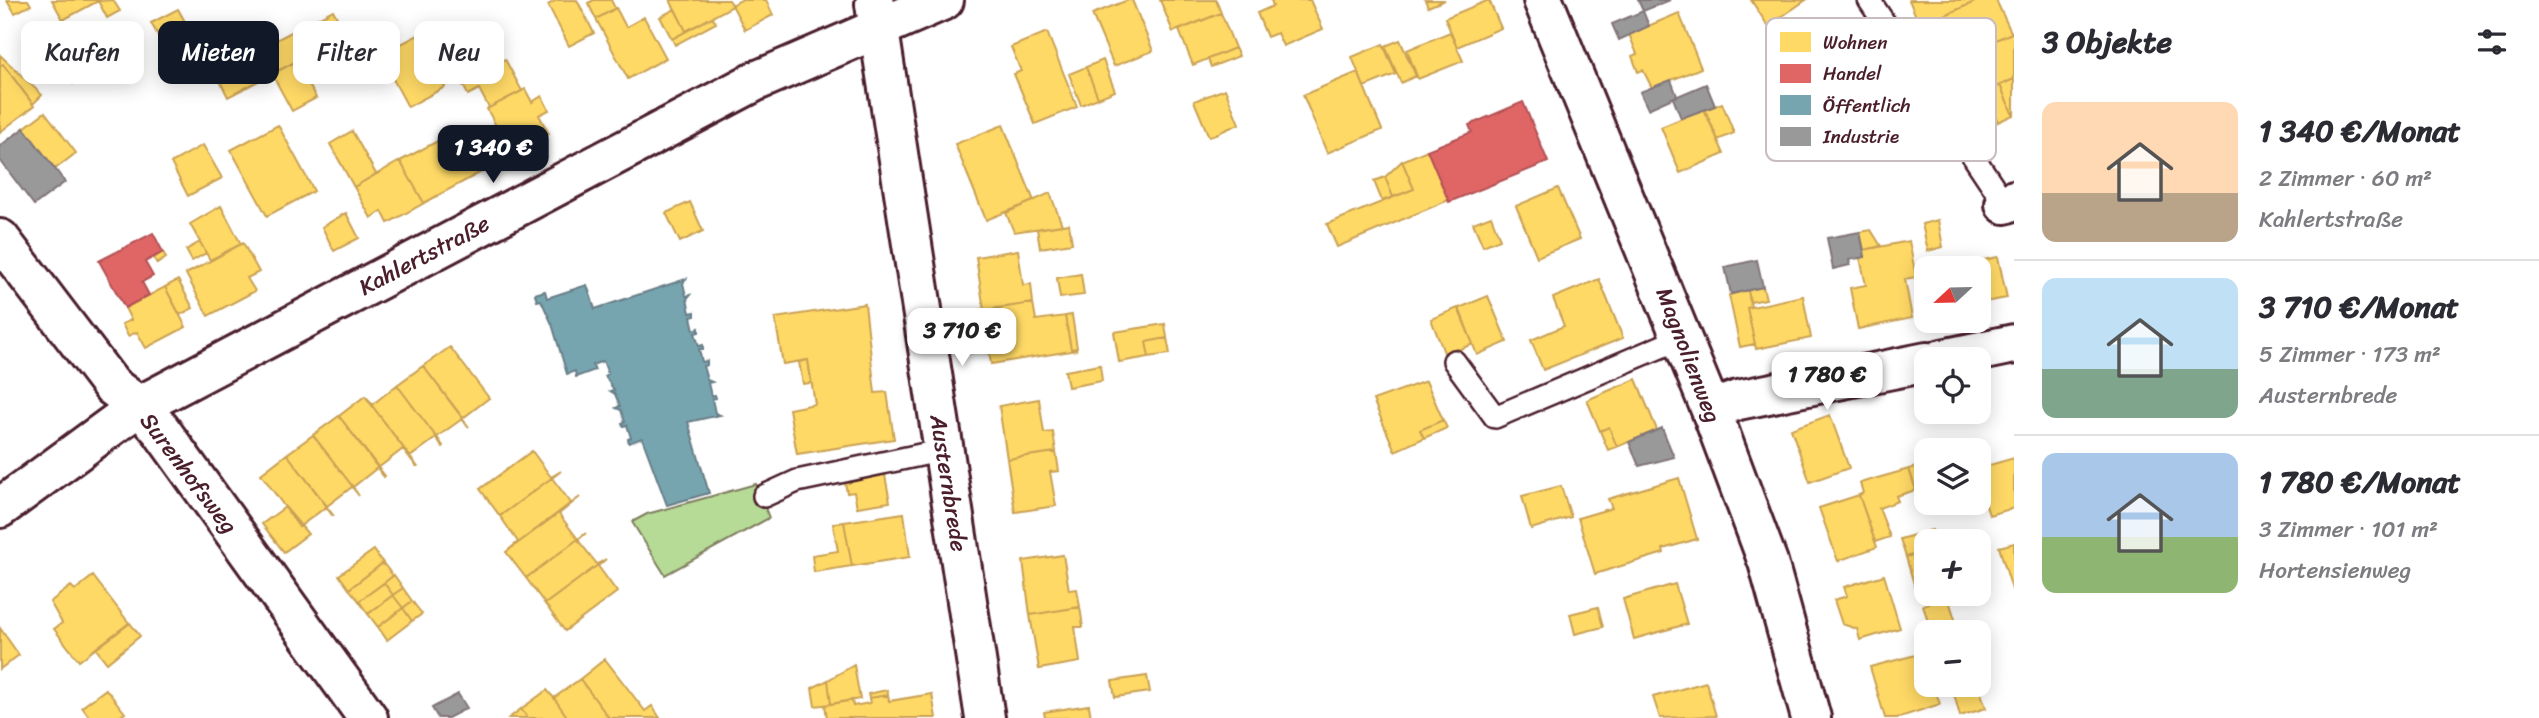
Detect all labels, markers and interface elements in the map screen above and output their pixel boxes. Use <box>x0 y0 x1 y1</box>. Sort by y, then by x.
text: 3 Objekte <box>2042 15 2172 69</box>
legend <box>1766 18 1996 161</box>
chip: Kaufen <box>21 21 144 84</box>
chip: Mieten <box>158 21 279 84</box>
chip: Filter <box>293 21 400 84</box>
chip: Neu <box>414 21 504 84</box>
icon: filters <box>2473 23 2511 61</box>
text: Wohnen <box>1823 26 1888 59</box>
text: Handel <box>1823 57 1882 90</box>
text: Öffentlich <box>1823 89 1911 122</box>
text: 1 340 €/Monat <box>2259 104 2461 158</box>
text: Industrie <box>1822 120 1899 153</box>
pin: 1 340 € <box>428 125 558 185</box>
text: 1 340 € <box>454 127 532 168</box>
icon: home <box>2098 130 2182 214</box>
text: 2 Zimmer · 60 m² <box>2259 158 2432 199</box>
text: Kahlertstraße <box>2259 199 2403 240</box>
street label: Kahlertstraße <box>351 203 498 307</box>
north arrow <box>1914 256 1992 332</box>
map controls <box>1914 256 1991 697</box>
text: 3 710 €/Monat <box>2259 280 2459 334</box>
street label: Magnolienweg <box>1644 281 1733 429</box>
icon: home <box>2098 306 2182 390</box>
pin: 3 710 € <box>897 308 1027 368</box>
text: 3 710 € <box>923 310 1001 351</box>
text: 5 Zimmer · 173 m² <box>2259 334 2441 375</box>
button: locate <box>1914 347 1991 424</box>
pin: 1 780 € <box>1762 352 1892 412</box>
text: 1 780 € <box>1788 354 1866 395</box>
text: Austernbrede <box>2259 375 2397 416</box>
street label: Surenhofsweg <box>129 403 249 543</box>
street label: Austernbrede <box>917 411 980 555</box>
button: layers <box>1914 438 1991 515</box>
text: 1 780 €/Monat <box>2259 455 2461 509</box>
icon: home <box>2098 481 2182 565</box>
text: 3 Zimmer · 101 m² <box>2259 509 2438 550</box>
button: + <box>1914 529 1991 606</box>
text: Hortensienweg <box>2259 550 2411 591</box>
button: − <box>1914 620 1991 697</box>

